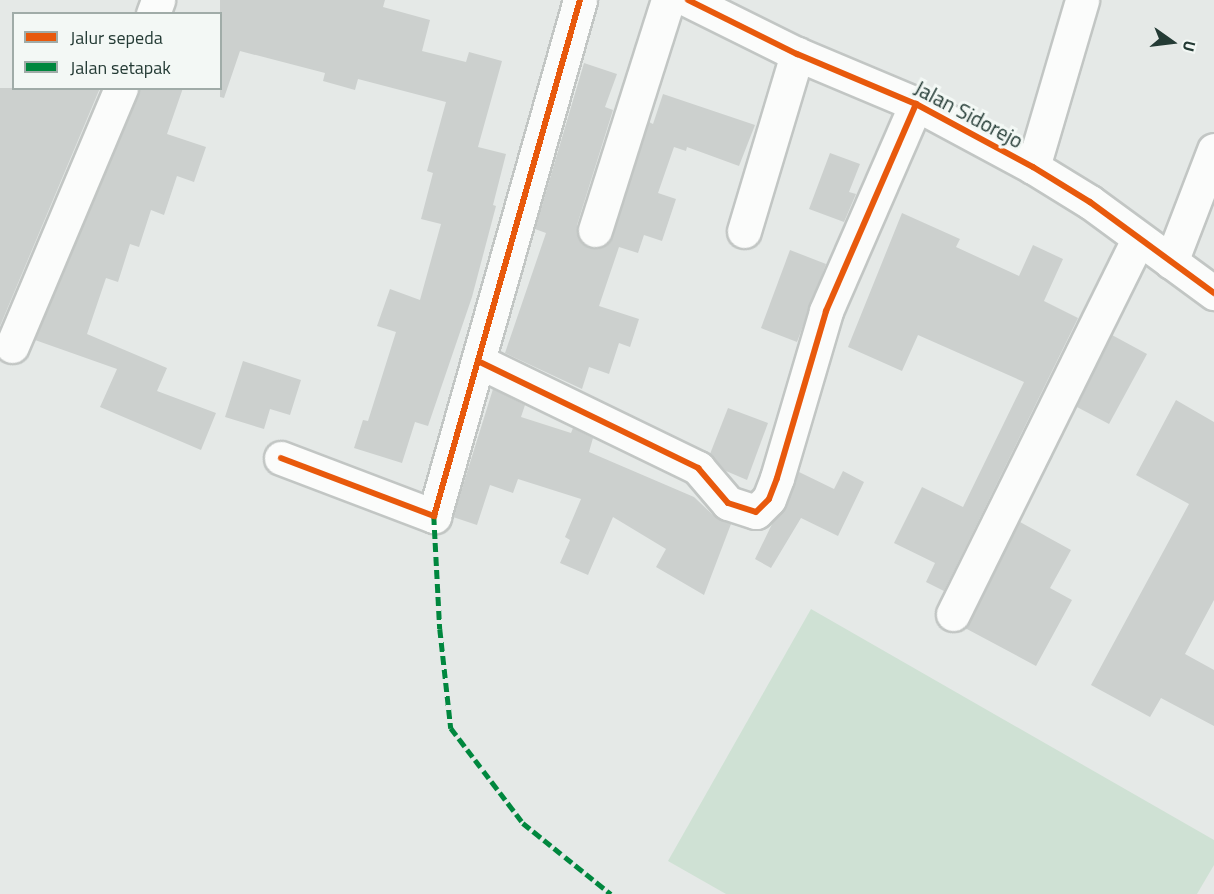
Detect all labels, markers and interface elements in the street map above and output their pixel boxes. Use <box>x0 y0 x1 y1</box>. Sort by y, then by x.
legend <box>12 12 222 90</box>
north arrow <box>1142 12 1202 72</box>
text: Jalur sepeda <box>70 24 163 51</box>
text: U <box>1177 38 1202 54</box>
text: Jalan setapak <box>70 54 171 81</box>
street label: Jalan Sidorejo <box>910 75 1028 153</box>

